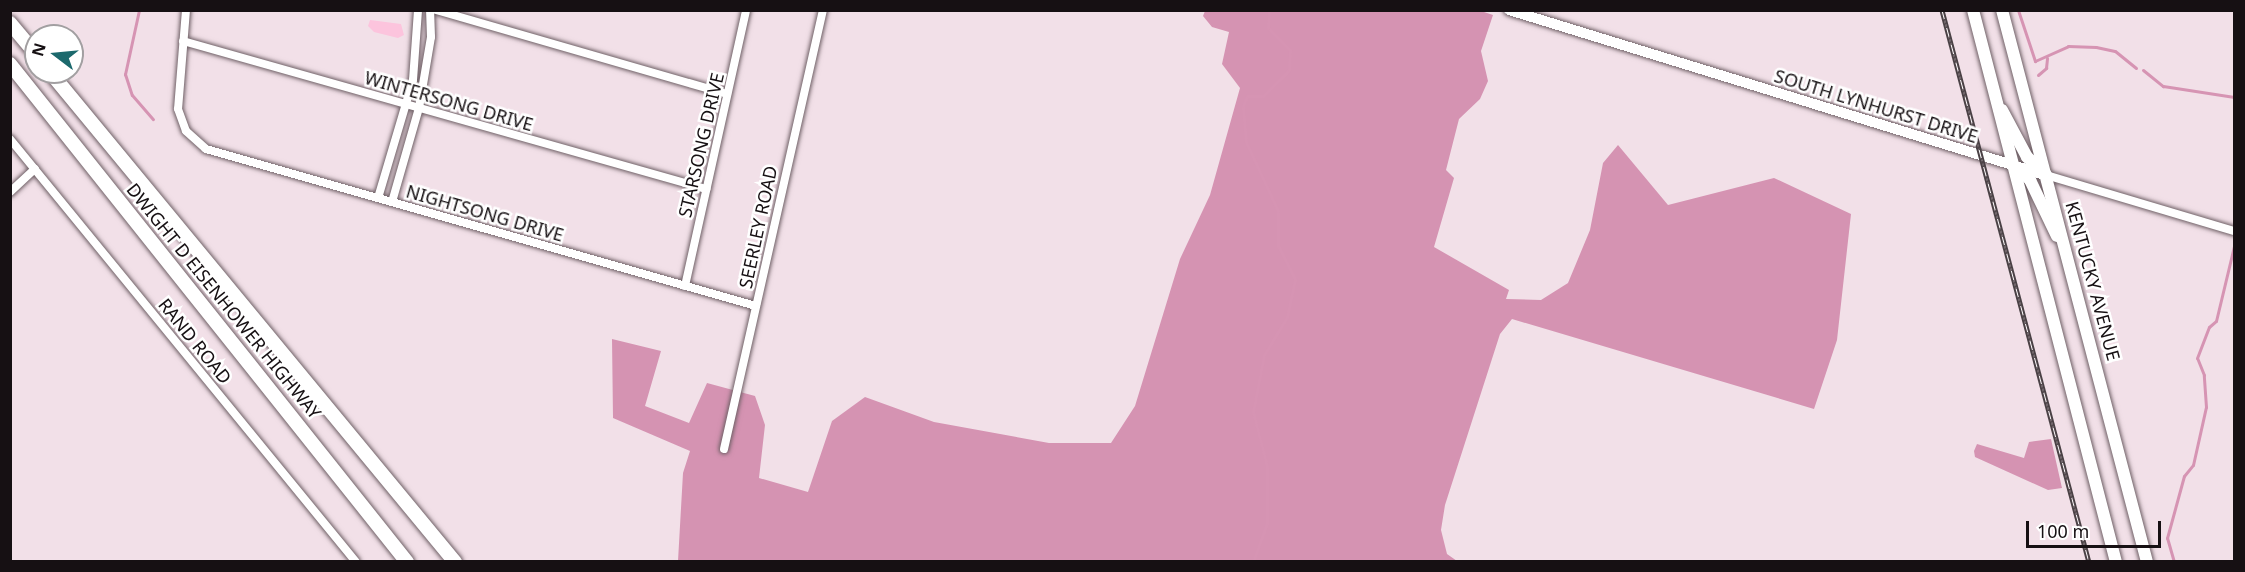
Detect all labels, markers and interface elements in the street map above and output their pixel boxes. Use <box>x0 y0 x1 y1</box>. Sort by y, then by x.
north arrow <box>24 24 84 84</box>
text: N <box>26 40 51 59</box>
street label: SOUTH LYNHURST DRIVE <box>1772 65 1980 147</box>
street label: WINTERSONG DRIVE <box>362 67 536 135</box>
street label: STARSONG DRIVE <box>674 70 728 220</box>
street label: SEERLEY ROAD <box>734 164 782 290</box>
street label: DWIGHT D EISENHOWER HIGHWAY <box>122 179 326 423</box>
street label: NIGHTSONG DRIVE <box>404 180 566 246</box>
street label: KENTUCKY AVENUE <box>2061 199 2125 363</box>
street label: RAND ROAD <box>154 294 236 388</box>
scale bar <box>2029 509 2164 547</box>
text: 100 m <box>2037 519 2089 543</box>

